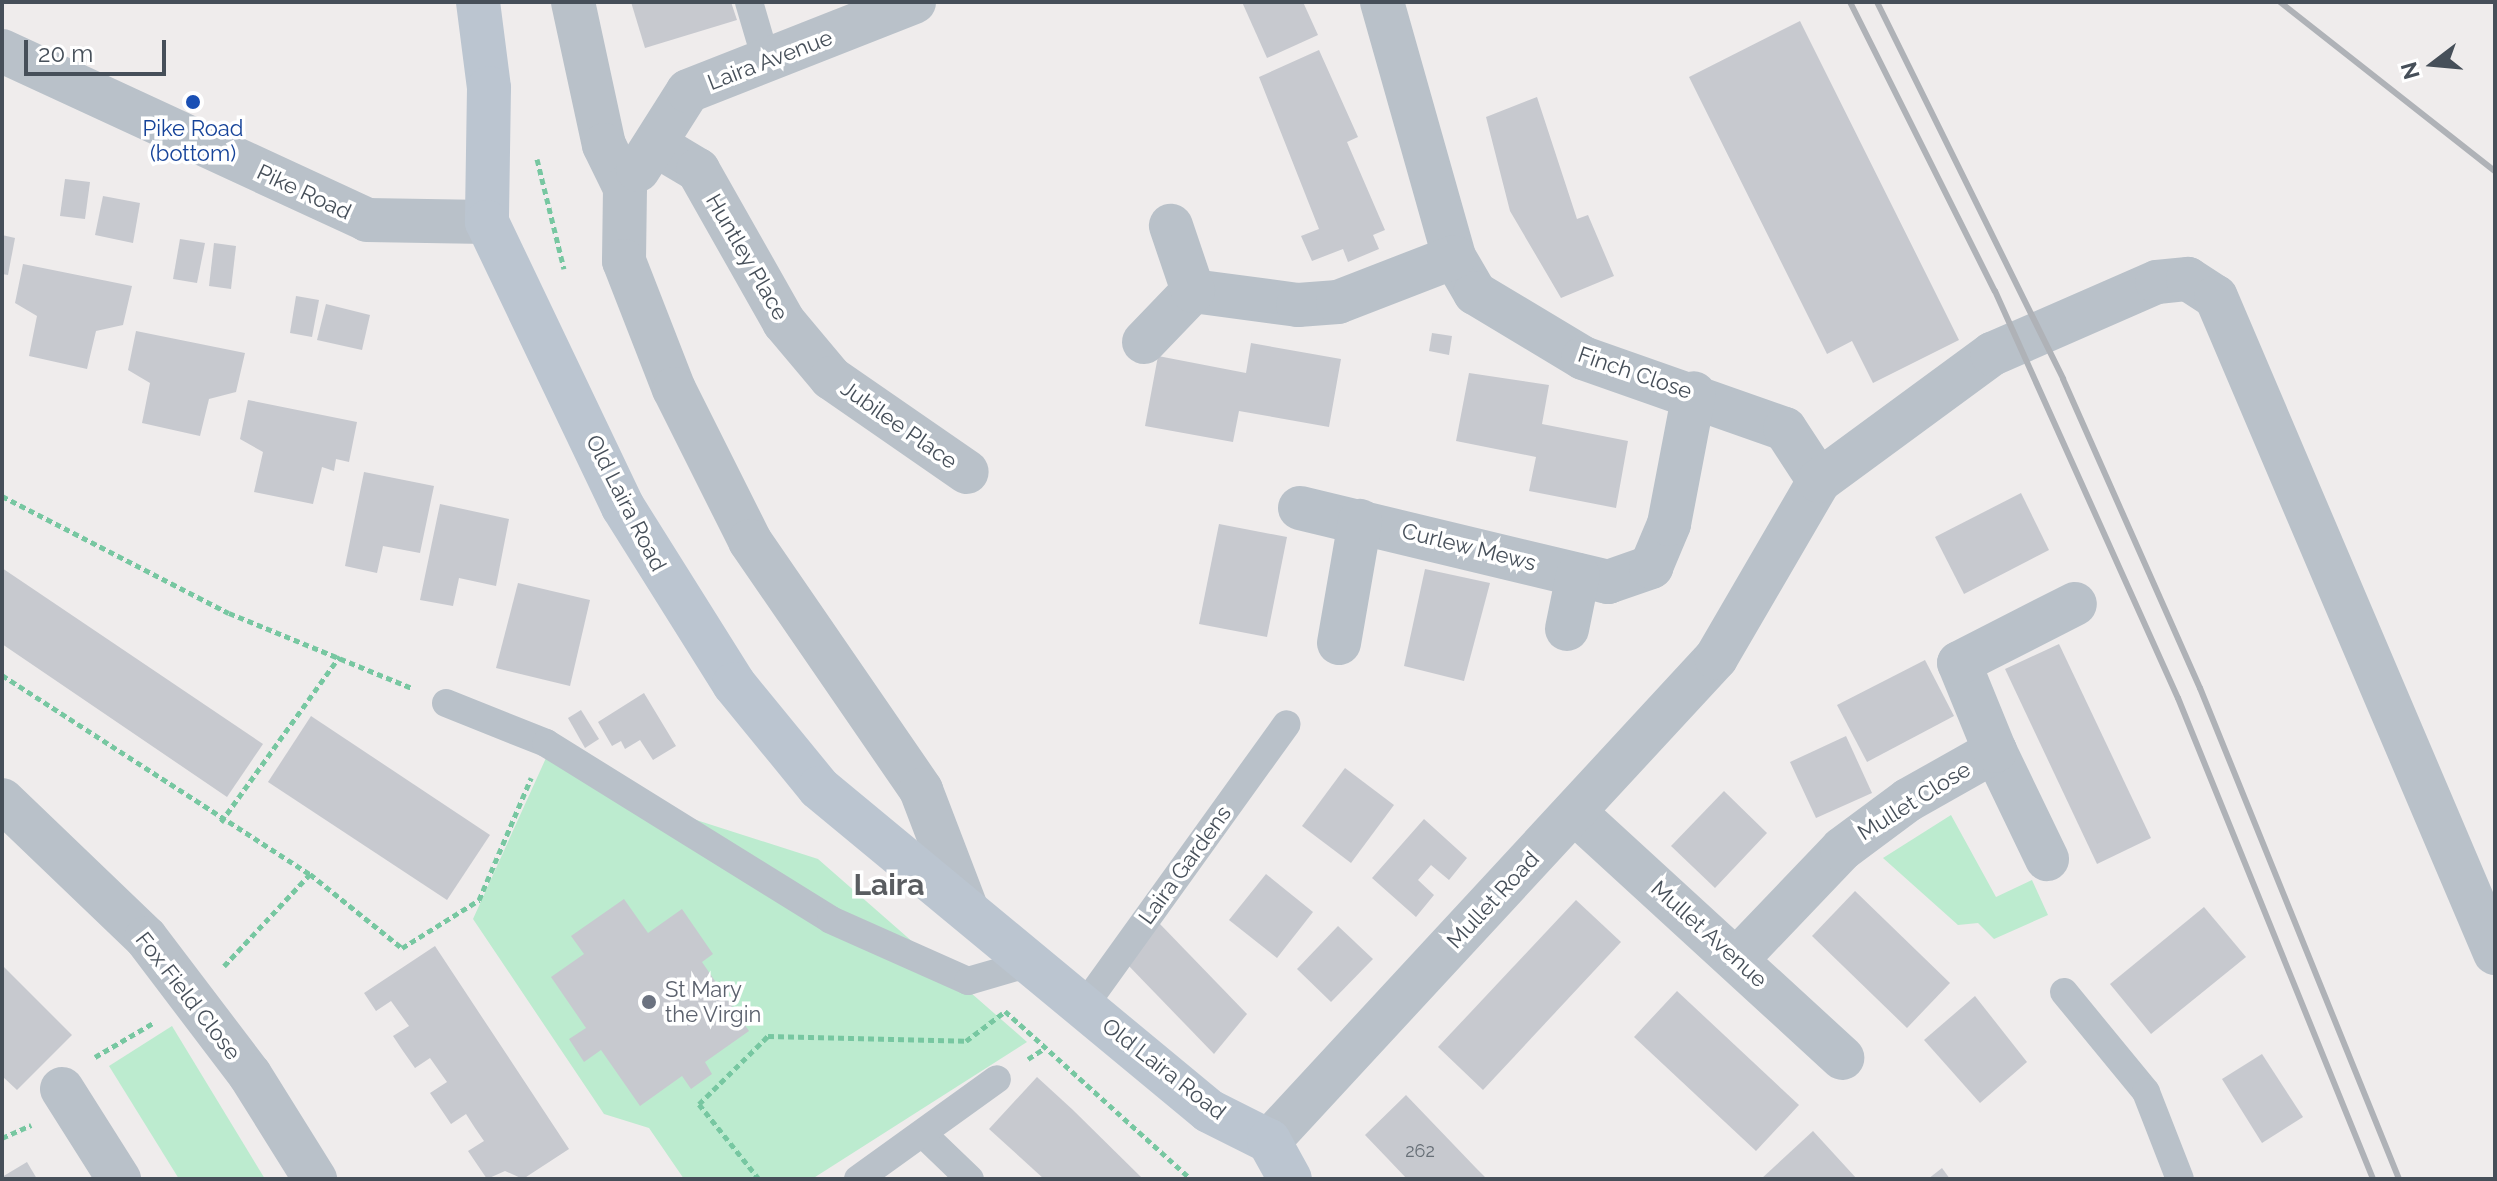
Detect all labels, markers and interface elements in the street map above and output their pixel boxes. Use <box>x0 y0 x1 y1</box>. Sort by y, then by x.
scale bar <box>28 24 170 74</box>
street label: Laira Avenue <box>704 24 836 96</box>
north arrow <box>2393 24 2473 104</box>
text: 20 m <box>38 39 93 68</box>
text: N <box>2395 59 2425 82</box>
marker: Pike Road (bottom) <box>184 93 202 111</box>
place label: Pike Road (bottom) <box>143 115 243 166</box>
street label: Pike Road <box>253 159 355 225</box>
street label: Huntley Place <box>700 189 794 325</box>
street label: Finch Close <box>1575 341 1695 405</box>
street label: Jubilee Place <box>836 375 962 475</box>
street label: Old Laira Road <box>580 430 672 576</box>
street label: Curlew Mews <box>1399 518 1539 576</box>
street label: Mullet Close <box>1853 756 1975 846</box>
street label: Laira Gardens <box>1133 801 1237 929</box>
street label: Mullet Road <box>1441 846 1545 954</box>
district label: Laira <box>853 867 925 903</box>
street label: Mullet Avenue <box>1645 875 1773 993</box>
street label: Fox Field Close <box>130 927 246 1065</box>
place label: St Mary the Virgin <box>665 976 762 1028</box>
marker: St Mary the Virgin <box>640 993 658 1011</box>
street label: Old Laira Road <box>1097 1013 1231 1125</box>
house number: 262 <box>1405 1140 1435 1162</box>

